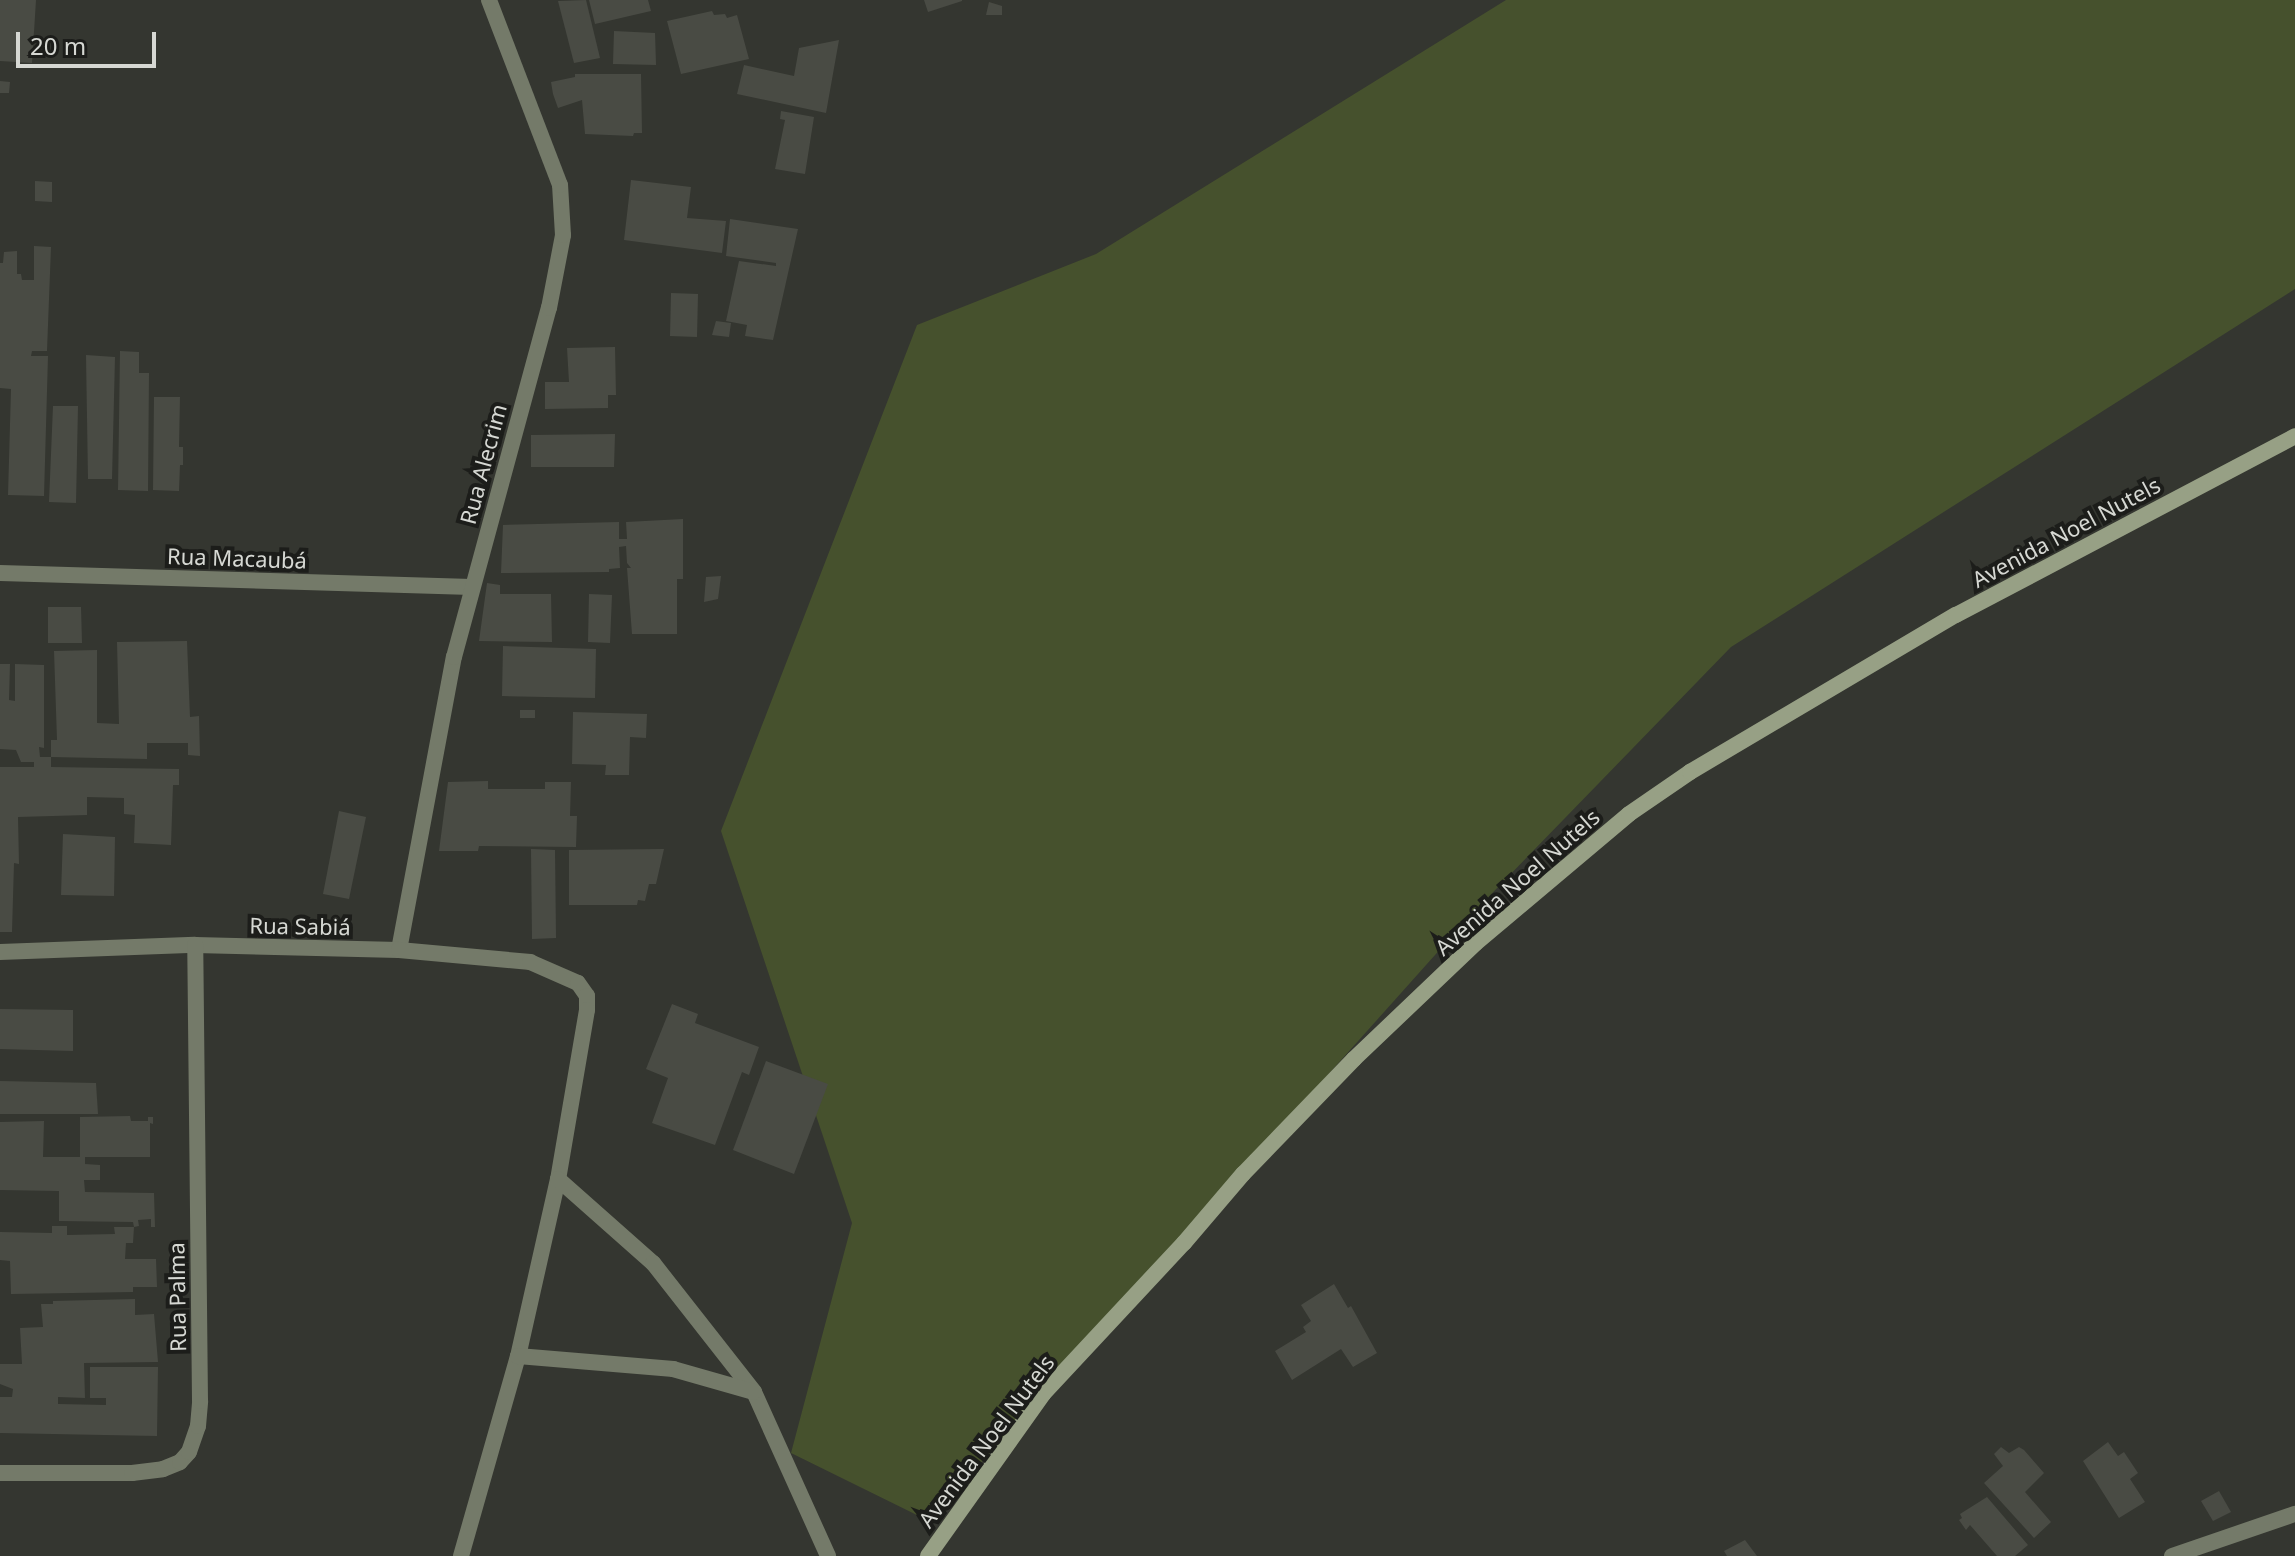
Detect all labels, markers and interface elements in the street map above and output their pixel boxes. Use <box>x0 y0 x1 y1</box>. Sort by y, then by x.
scale bar <box>20 16 160 66</box>
text: 20 m <box>30 29 86 62</box>
street label: Rua Alecrim <box>454 401 512 527</box>
street label: Avenida Noel Nutels <box>1967 471 2165 593</box>
street label: Rua Macaubá <box>167 542 307 574</box>
street label: Avenida Noel Nutels <box>1429 803 1605 961</box>
street label: Rua Sabiá <box>249 912 351 940</box>
street label: Rua Palma <box>163 1242 191 1352</box>
street label: Avenida Noel Nutels <box>913 1350 1059 1532</box>

